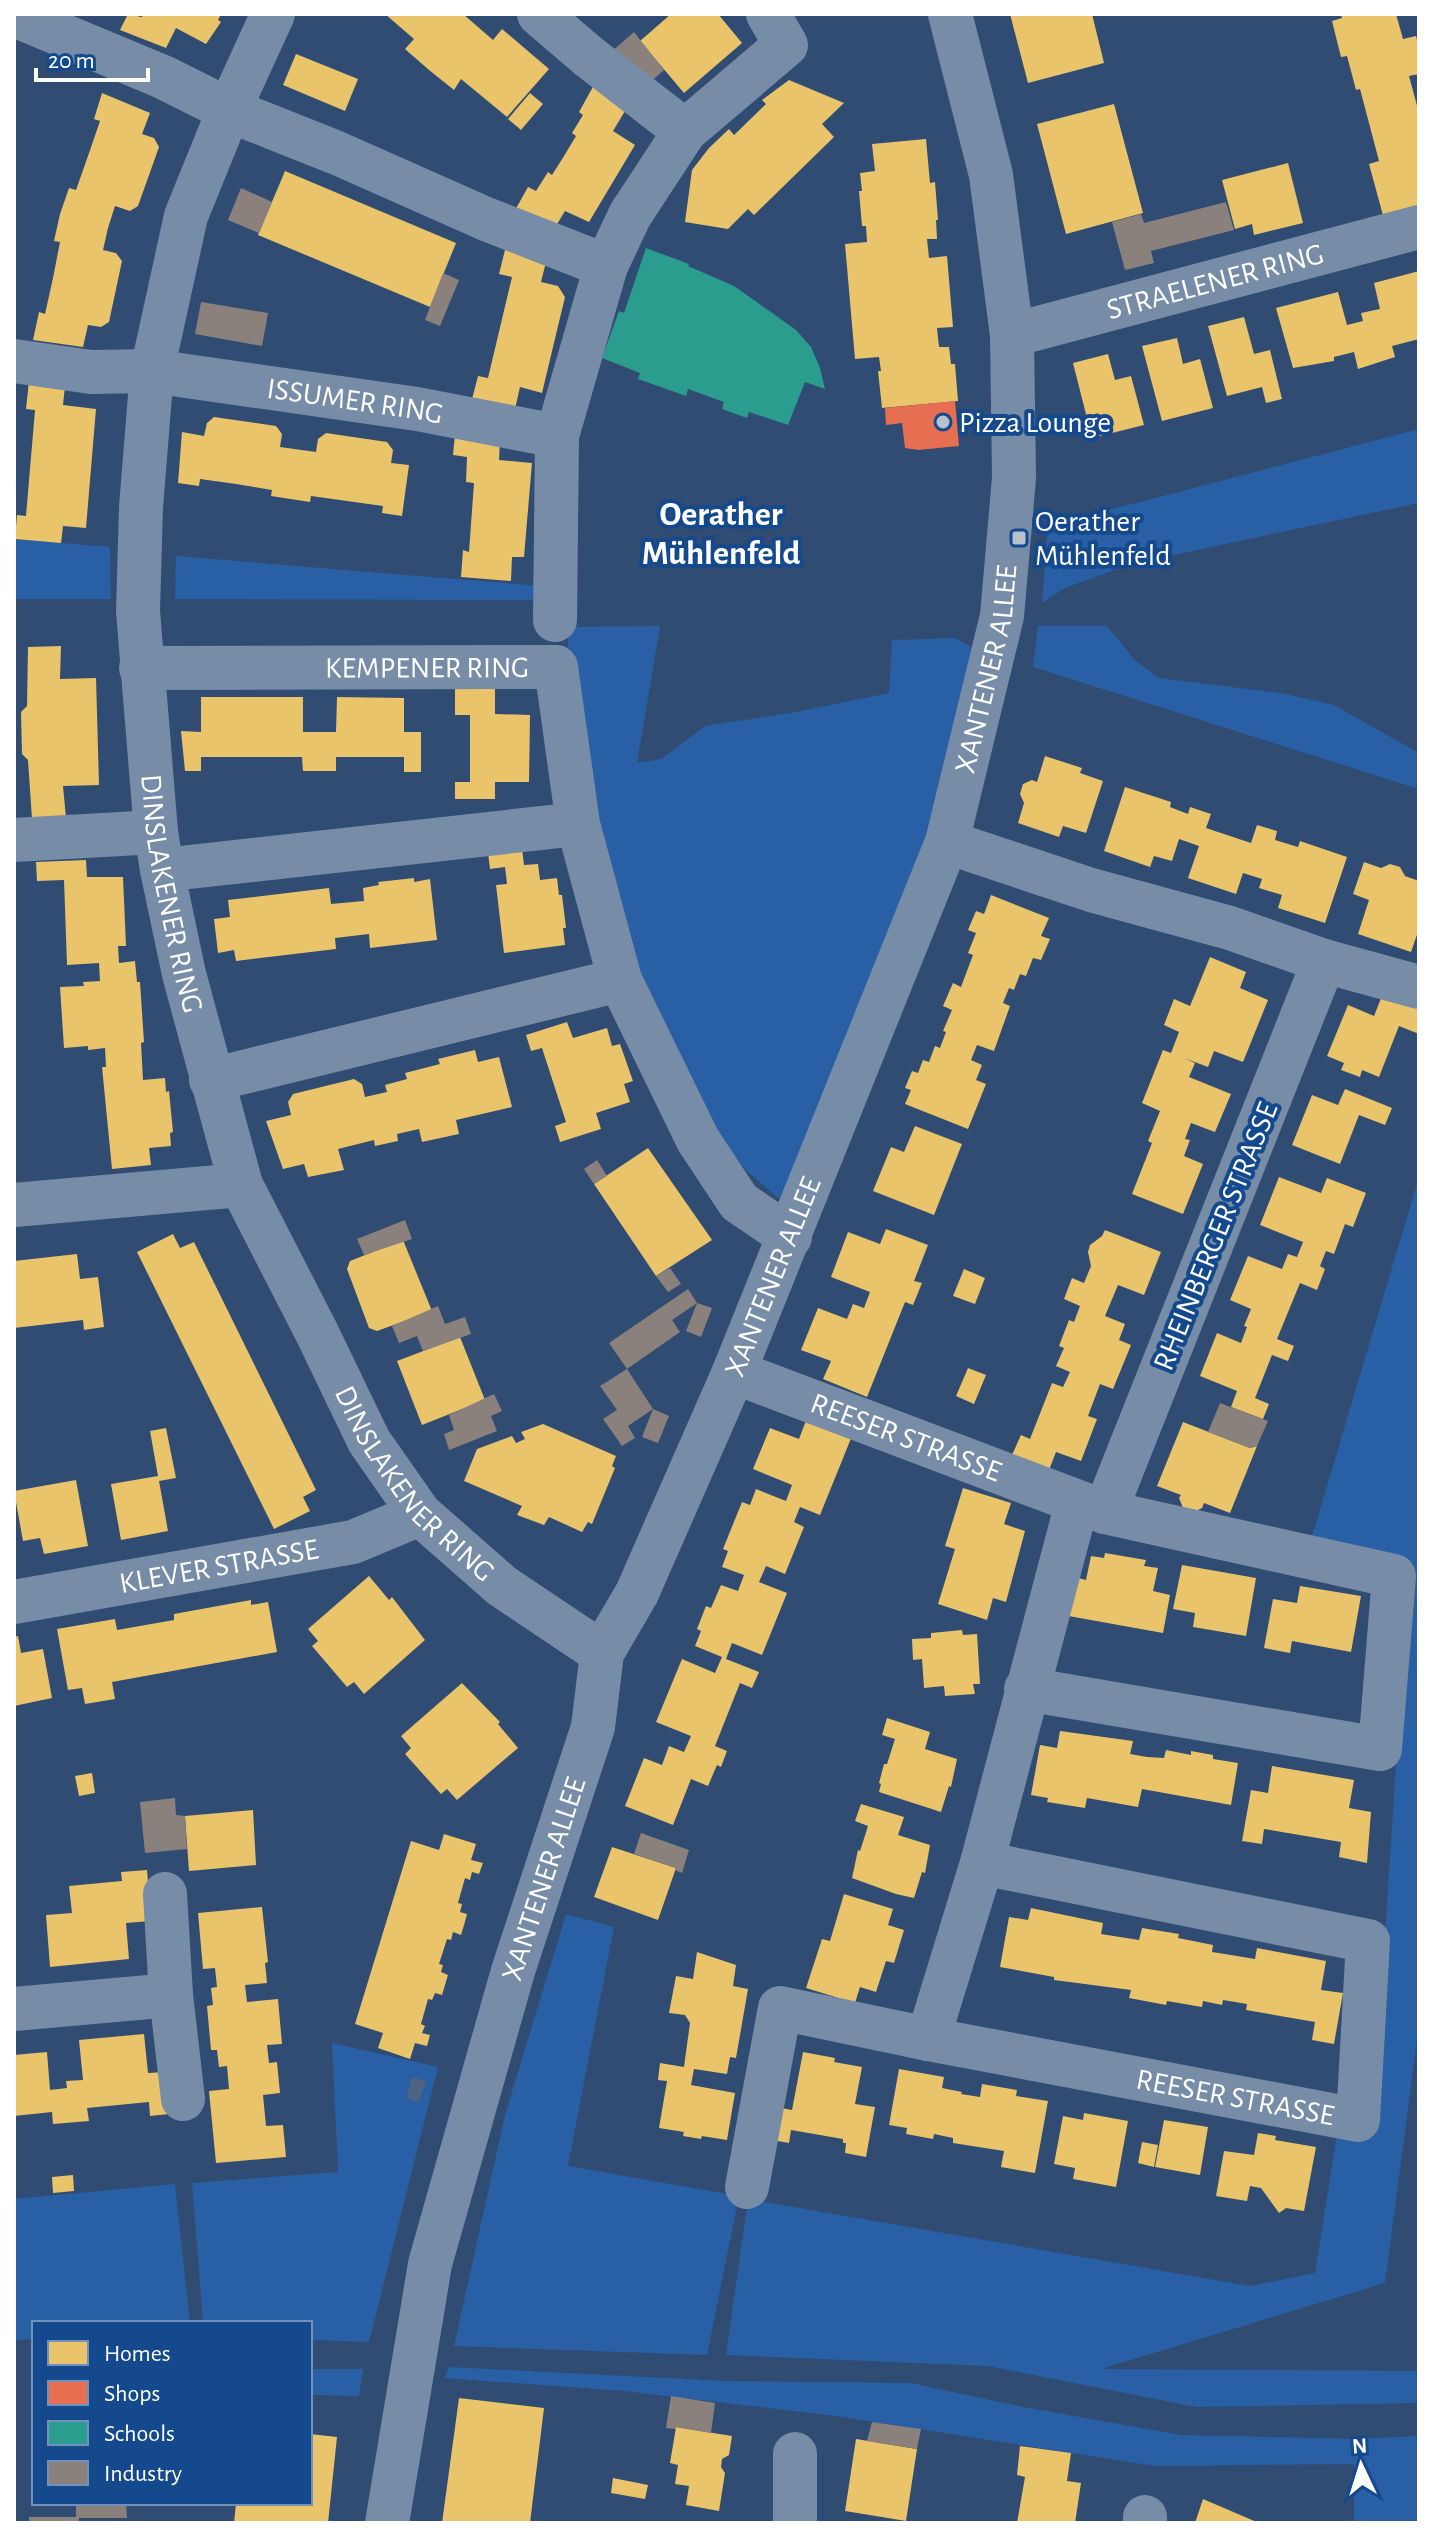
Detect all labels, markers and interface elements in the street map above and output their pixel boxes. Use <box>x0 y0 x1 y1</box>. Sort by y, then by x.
scale bar <box>36 32 148 82</box>
text: 20 m <box>48 49 95 73</box>
street label: STRAELENER RING <box>1104 239 1327 325</box>
street label: ISSUMER RING <box>265 374 445 430</box>
place label: Pizza Lounge <box>959 408 1111 438</box>
marker: Pizza Lounge <box>934 413 952 431</box>
district label: Oerather Mühlenfeld <box>642 498 800 571</box>
place label: Oerather Mühlenfeld <box>1035 507 1171 571</box>
marker: Oerather Mühlenfeld <box>1010 529 1028 547</box>
street label: XANTENER ALLEE <box>950 564 1022 776</box>
street label: KEMPENER RING <box>325 653 529 684</box>
street label: DINSLAKENER RING <box>135 773 208 1016</box>
street label: RHEINBERGER STRASSE <box>1148 1098 1283 1375</box>
street label: XANTENER ALLEE <box>720 1173 827 1381</box>
street label: DINSLAKENER RING <box>329 1381 500 1588</box>
street label: REESER STRASSE <box>806 1388 1005 1487</box>
street label: KLEVER STRASSE <box>117 1534 321 1599</box>
street label: XANTENER ALLEE <box>497 1774 591 1984</box>
street label: REESER STRASSE <box>1134 2065 1337 2131</box>
legend <box>32 2321 312 2505</box>
text: Homes <box>104 2342 171 2366</box>
text: Shops <box>104 2382 160 2406</box>
text: Schools <box>104 2422 175 2446</box>
north arrow <box>1321 2425 1401 2505</box>
text: N <box>1351 2435 1368 2458</box>
text: Industry <box>104 2462 182 2486</box>

